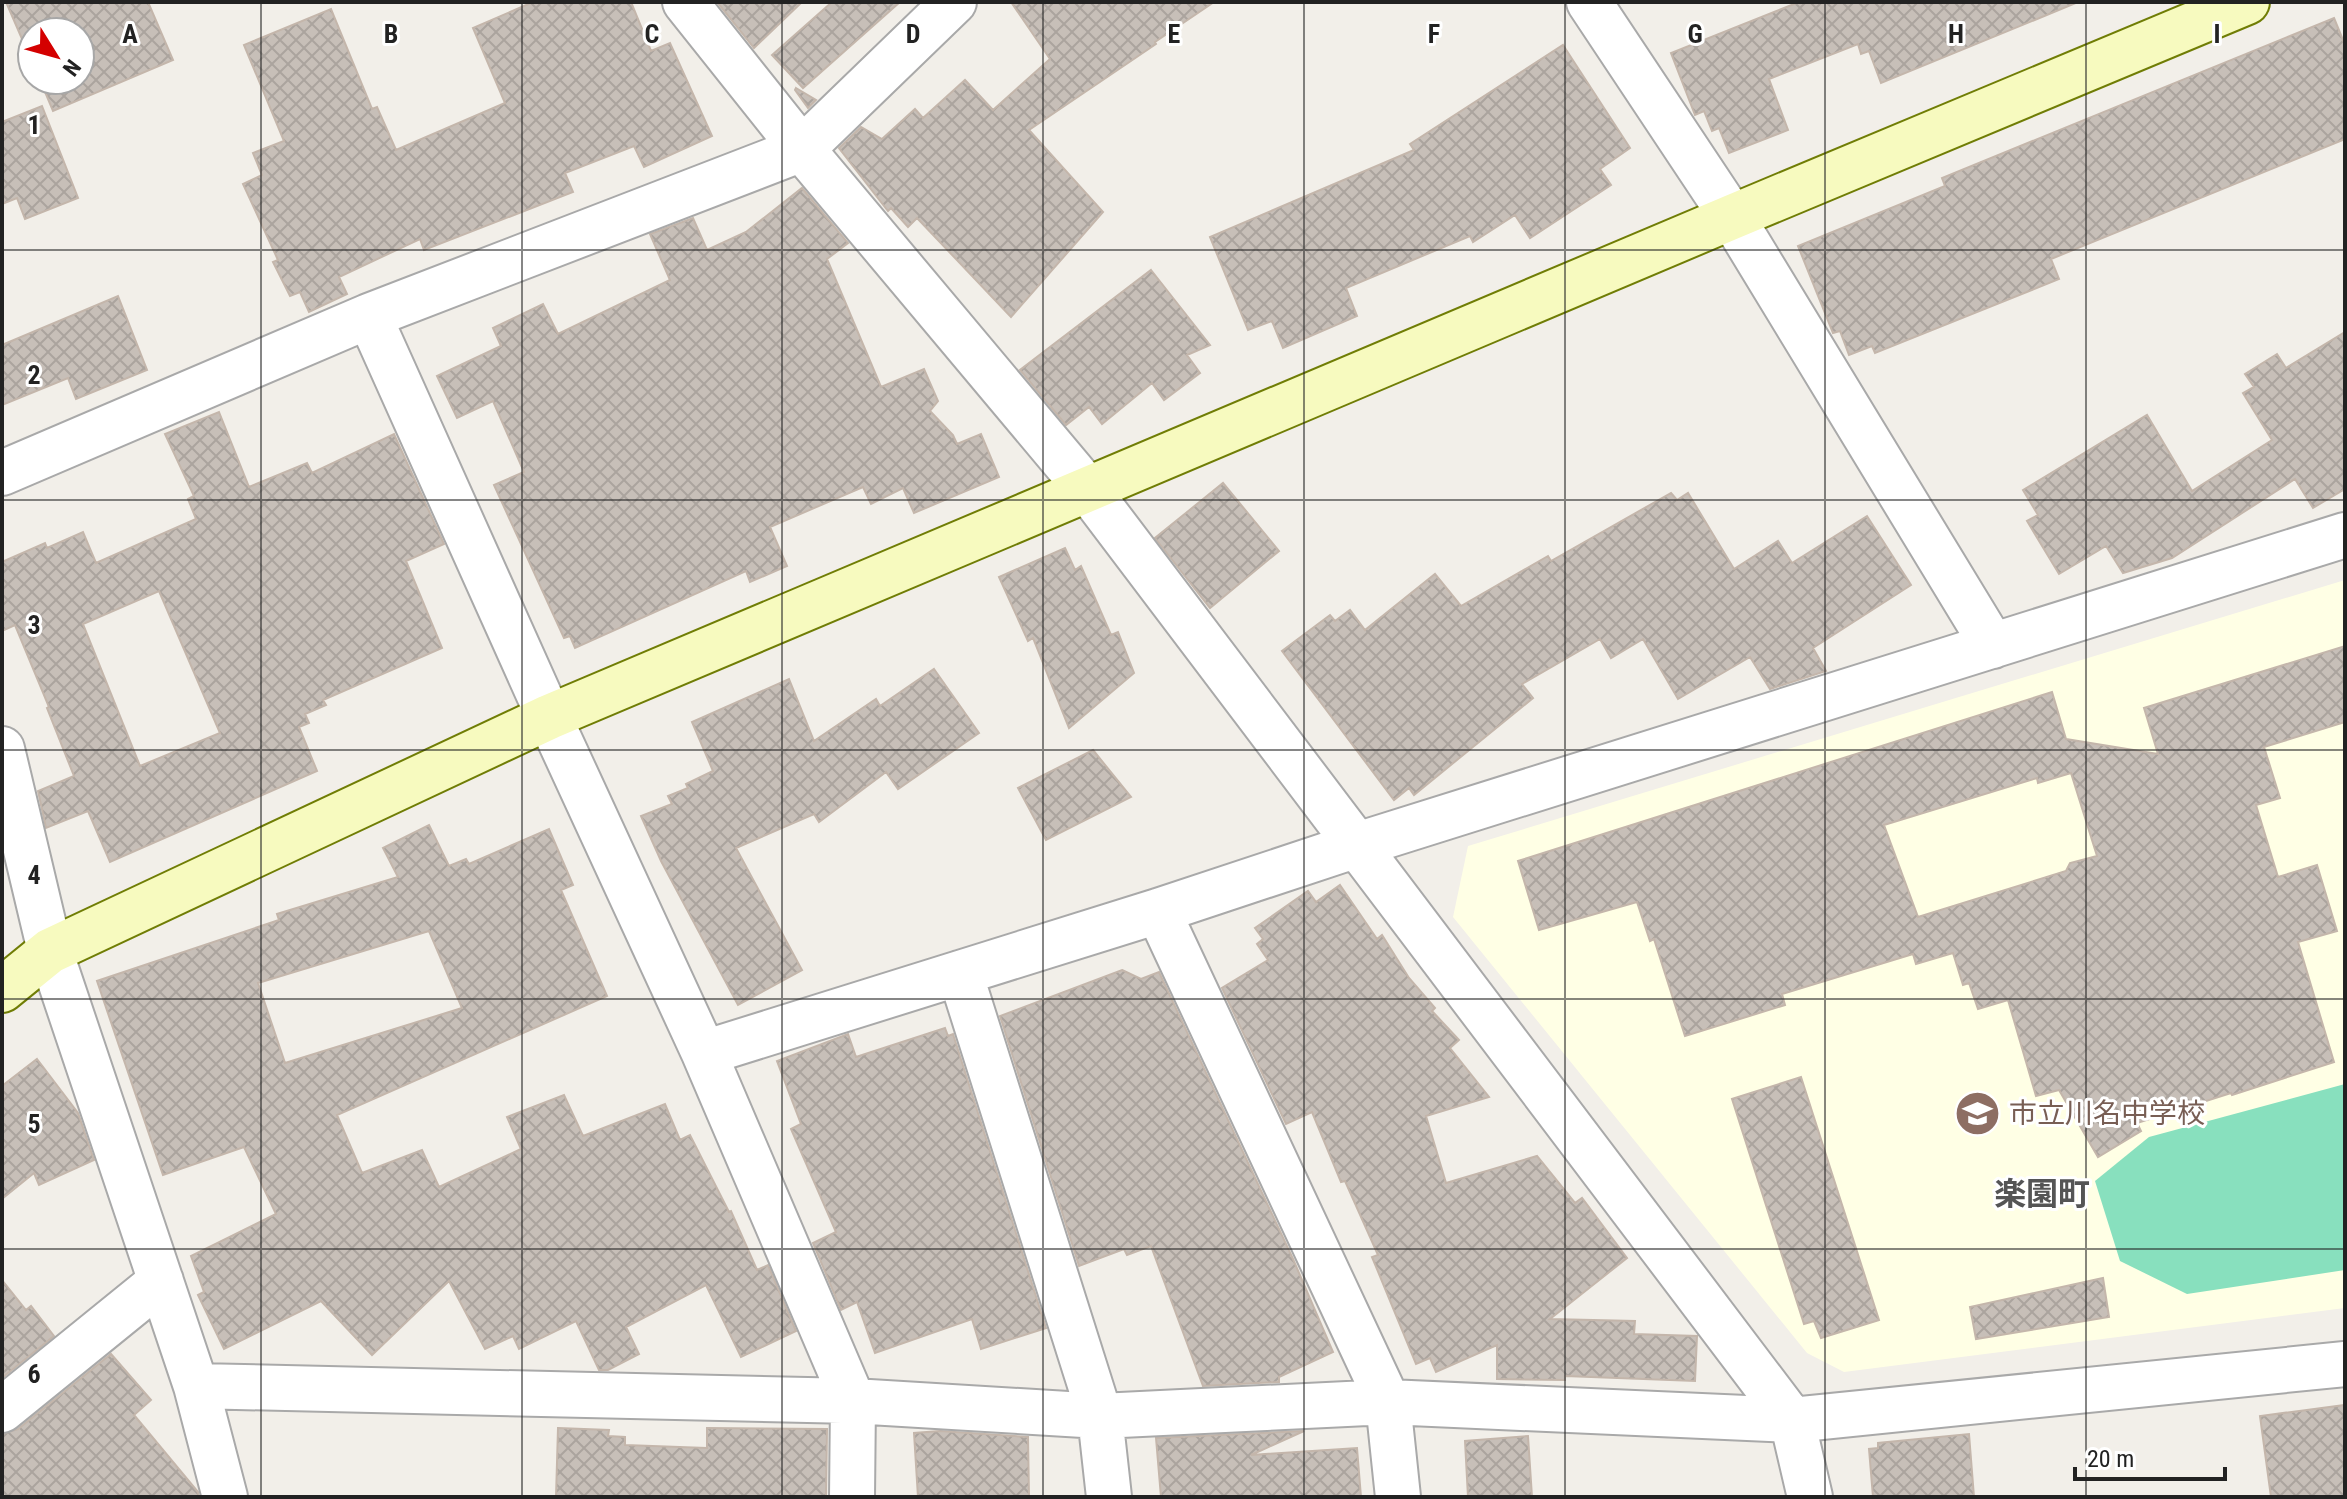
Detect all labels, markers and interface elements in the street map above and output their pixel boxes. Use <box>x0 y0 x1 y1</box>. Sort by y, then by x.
north arrow <box>16 16 96 96</box>
text: A <box>122 19 138 49</box>
text: B <box>384 19 398 49</box>
text: C <box>645 19 660 49</box>
text: D <box>906 19 920 49</box>
text: E <box>1168 19 1181 49</box>
text: F <box>1428 19 1440 49</box>
text: G <box>1687 19 1703 49</box>
text: H <box>1948 19 1964 49</box>
text: I <box>2213 19 2221 49</box>
text: N <box>58 55 86 81</box>
text: 1 <box>27 110 41 140</box>
text: 2 <box>27 360 41 390</box>
text: 3 <box>27 610 41 640</box>
text: 4 <box>27 860 41 890</box>
school or university icon: 市立川名中学校 <box>1954 1089 2002 1137</box>
place label: 市立川名中学校 <box>2009 1097 2205 1130</box>
text: 5 <box>27 1109 41 1139</box>
district label: 楽園町 <box>1994 1175 2090 1213</box>
text: 6 <box>27 1359 41 1389</box>
scale bar <box>2075 1431 2225 1481</box>
text: 20 m <box>2087 1445 2134 1473</box>

